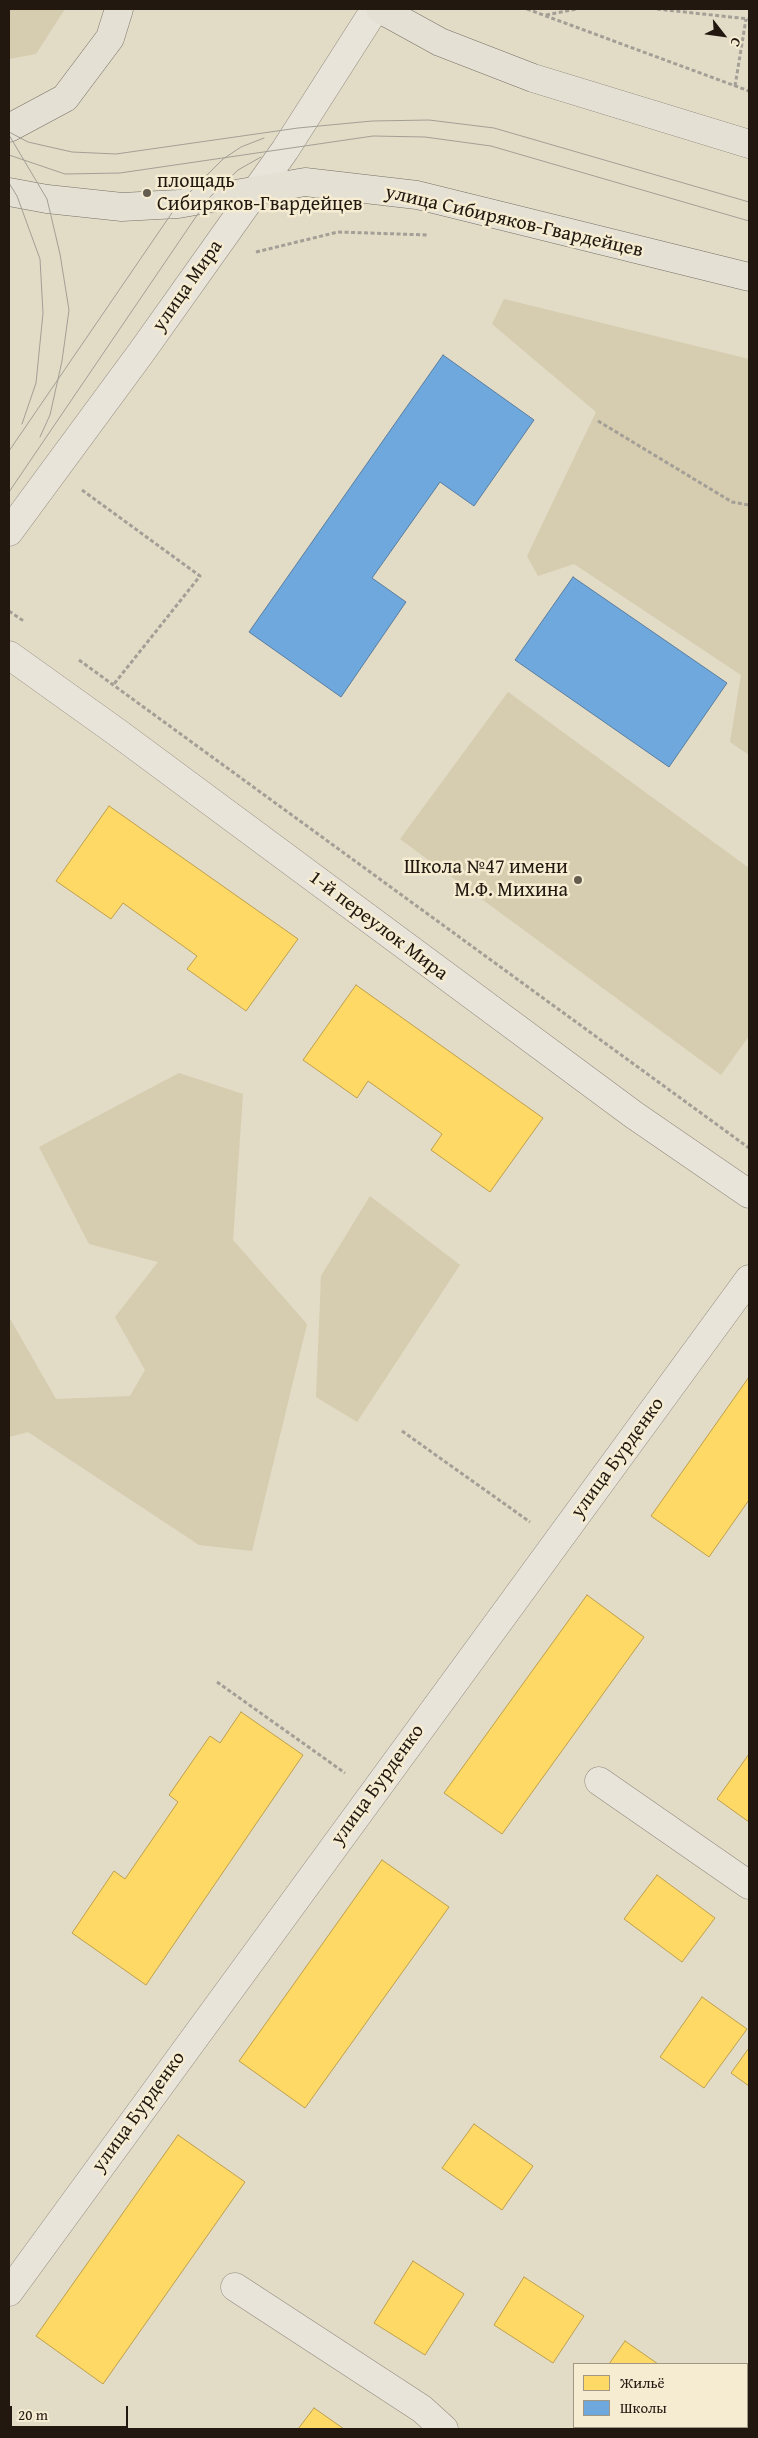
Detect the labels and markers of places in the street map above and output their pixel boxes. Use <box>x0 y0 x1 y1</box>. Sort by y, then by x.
place label: площадь Сибиряков-Гвардейцев <box>157 170 363 217</box>
marker: площадь Сибиряков-Гвардейцев <box>141 187 153 199</box>
place label: Школа №47 имени М.Ф. Михина <box>404 856 568 903</box>
marker: Школа №47 имени М.Ф. Михина <box>572 874 584 886</box>

